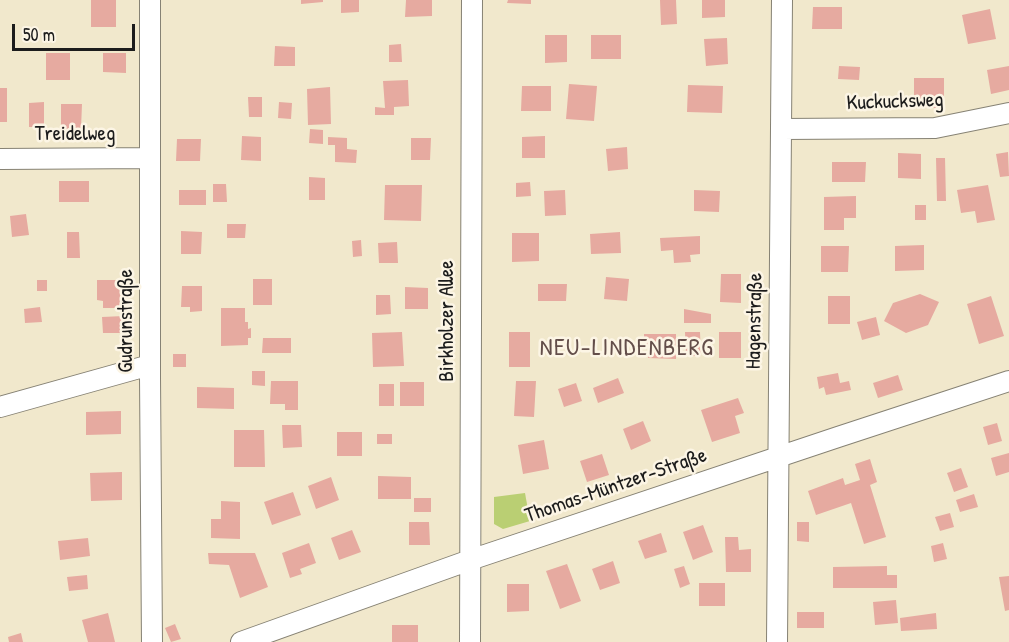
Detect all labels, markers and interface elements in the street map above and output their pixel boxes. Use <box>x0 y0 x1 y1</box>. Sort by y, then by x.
scale bar <box>15 12 138 50</box>
text: 50 m <box>23 22 55 47</box>
street label: Kuckucksweg <box>846 88 944 116</box>
street label: Treidelweg <box>35 121 115 147</box>
street label: Birkholzer Allee <box>434 260 460 382</box>
street label: Gudrunstraße <box>113 269 139 373</box>
street label: Hagenstraße <box>742 273 768 369</box>
district label: NEU-LINDENBERG <box>540 335 714 363</box>
street label: Thomas-Müntzer-Straße <box>522 443 710 529</box>

